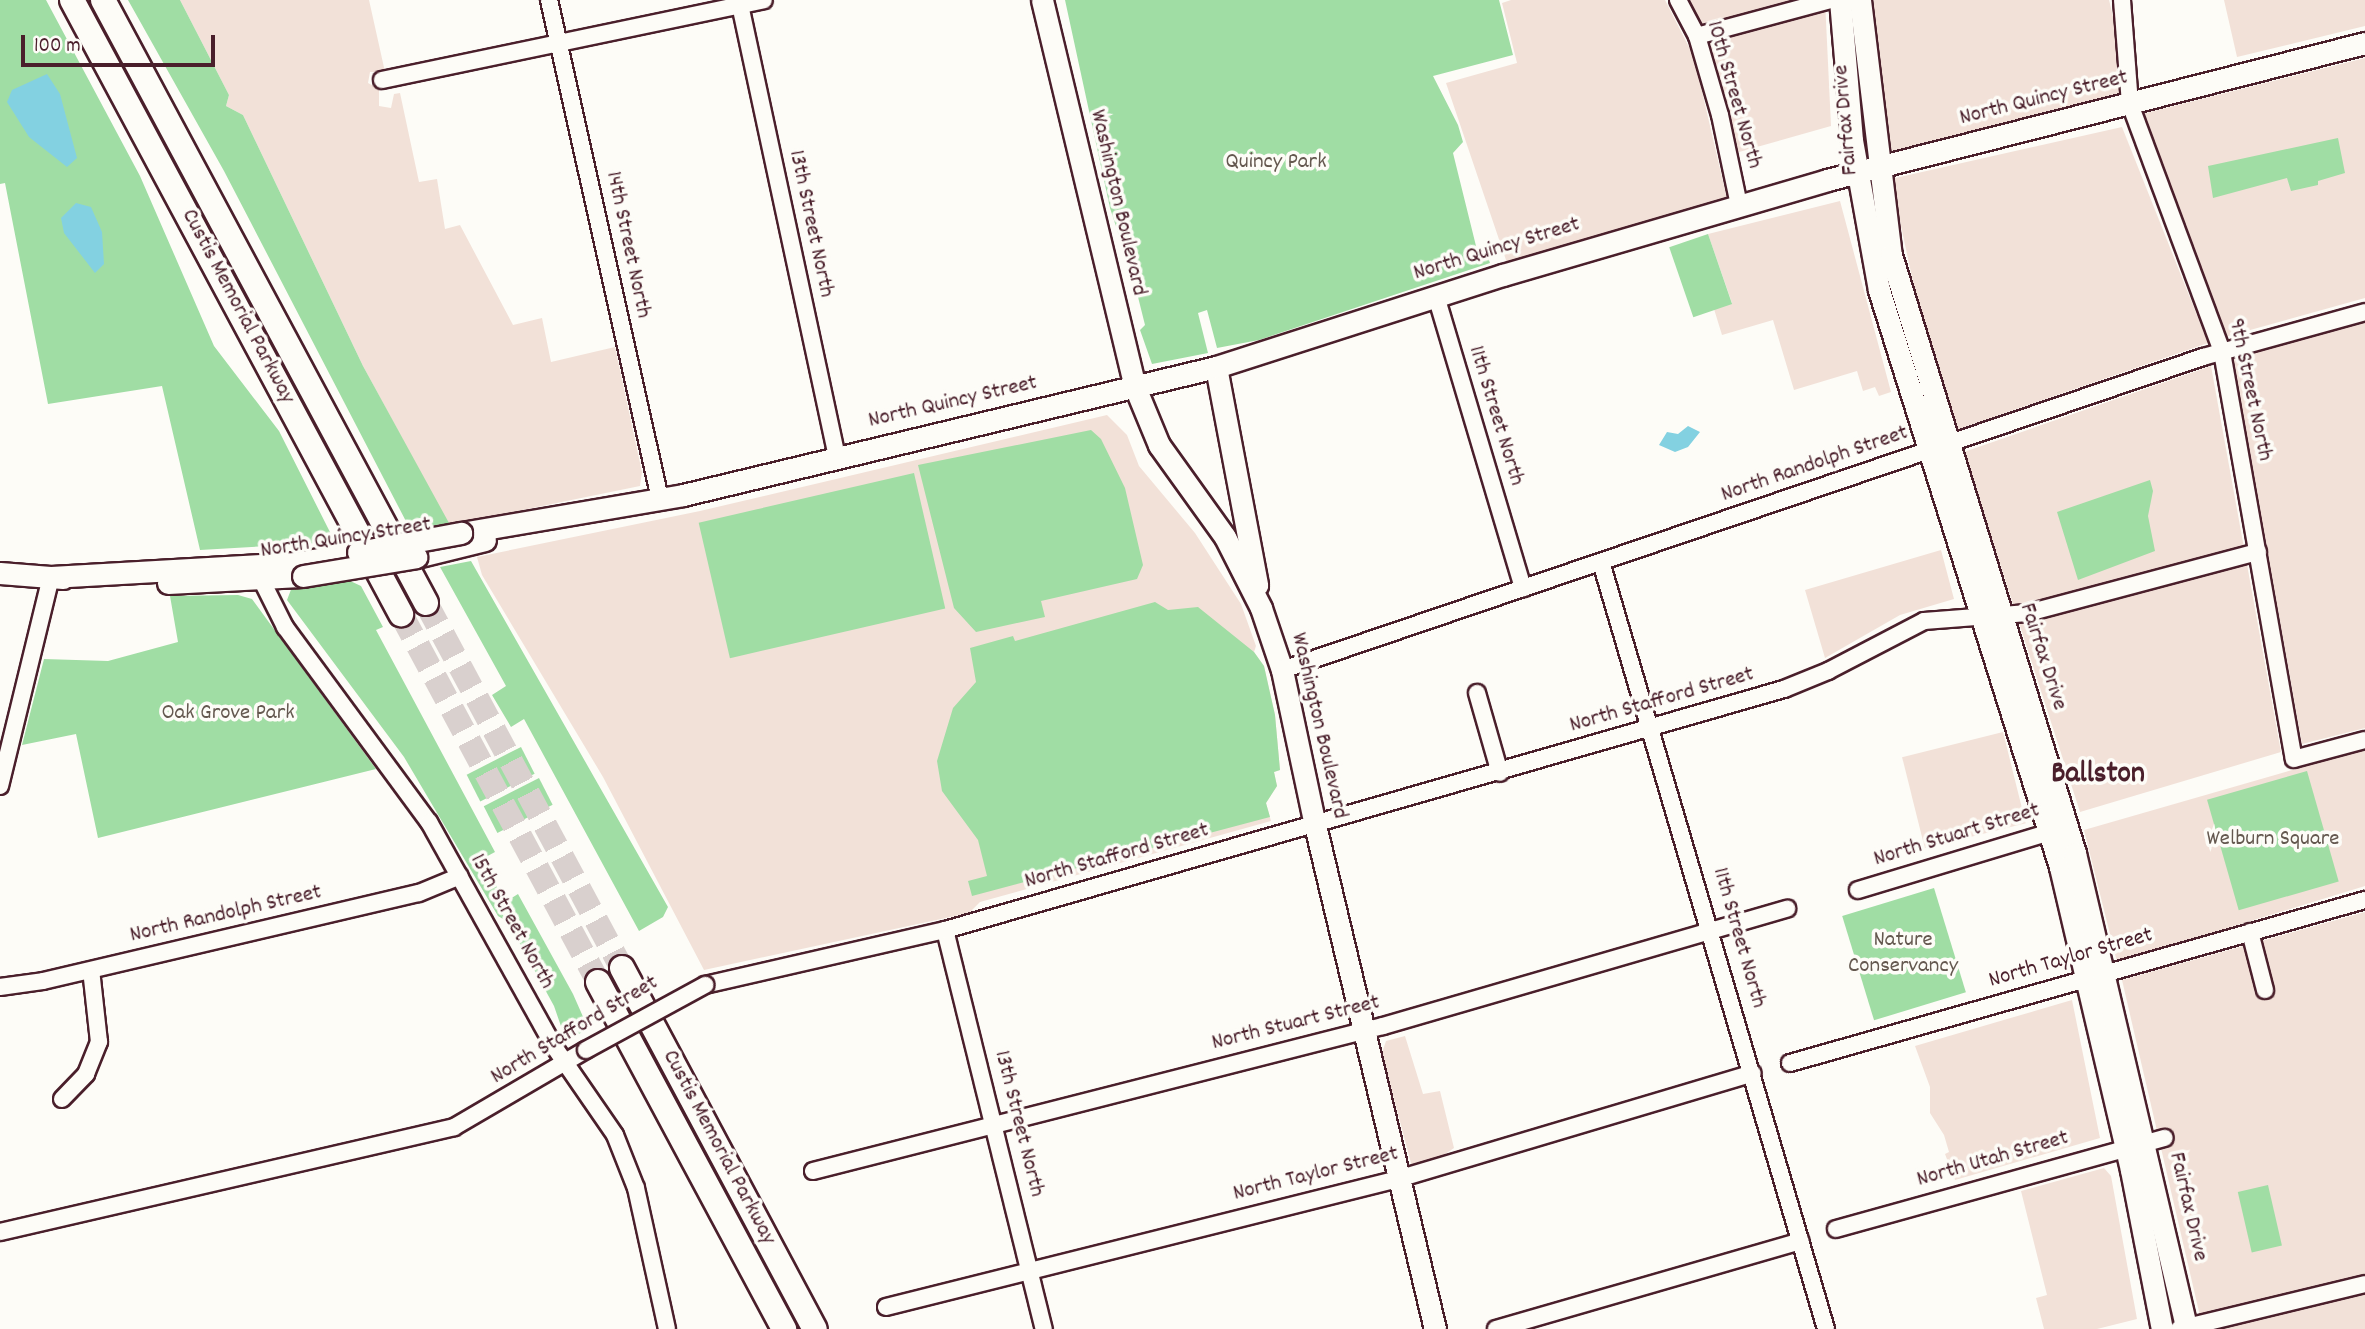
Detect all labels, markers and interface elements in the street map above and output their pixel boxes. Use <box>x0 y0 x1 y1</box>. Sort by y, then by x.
street label: 10th Street North <box>1699 18 1767 172</box>
scale bar <box>24 21 219 65</box>
text: 100 m <box>34 32 81 62</box>
street label: Fairfax Drive <box>1828 64 1866 176</box>
street label: North Quincy Street <box>1957 65 2131 133</box>
street label: Washington Boulevard <box>1082 107 1152 299</box>
street label: 13th Street North <box>781 148 839 300</box>
park label: Quincy Park <box>1225 149 1327 177</box>
street label: 14th Street North <box>598 169 656 321</box>
street label: Custis Memorial Parkway <box>174 205 300 409</box>
street label: North Quincy Street <box>1411 212 1583 288</box>
street label: 9th Street North <box>2220 316 2278 464</box>
street label: 11th Street North <box>1461 343 1529 489</box>
street label: North Quincy Street <box>866 370 1040 436</box>
street label: North Randolph Street <box>1718 420 1912 510</box>
street label: North Quincy Street <box>259 512 433 566</box>
street label: Fairfax Drive <box>2012 600 2072 714</box>
street label: Washington Boulevard <box>1283 630 1353 822</box>
street label: North Stafford Street <box>1567 662 1757 740</box>
park label: Oak Grove Park <box>161 700 295 728</box>
district label: Ballston <box>2051 758 2145 794</box>
street label: North Stuart Street <box>1871 798 2043 874</box>
street label: North Stafford Street <box>1022 818 1212 896</box>
park label: Welburn Square <box>2207 826 2339 854</box>
street label: 15th Street North <box>463 850 559 994</box>
street label: 11th Street North <box>1705 865 1771 1011</box>
street label: North Randolph Street <box>127 880 325 950</box>
street label: North Taylor Street <box>1986 922 2156 996</box>
park label: Nature Conservancy <box>1848 927 1958 981</box>
street label: North Stafford Street <box>486 970 664 1092</box>
street label: North Stuart Street <box>1209 990 1383 1058</box>
street label: Custis Memorial Parkway <box>655 1046 781 1250</box>
street label: 13th Street North <box>986 1048 1050 1200</box>
street label: North Utah Street <box>1914 1125 2072 1195</box>
street label: North Taylor Street <box>1231 1141 1401 1209</box>
street label: Fairfax Drive <box>2161 1150 2213 1264</box>

